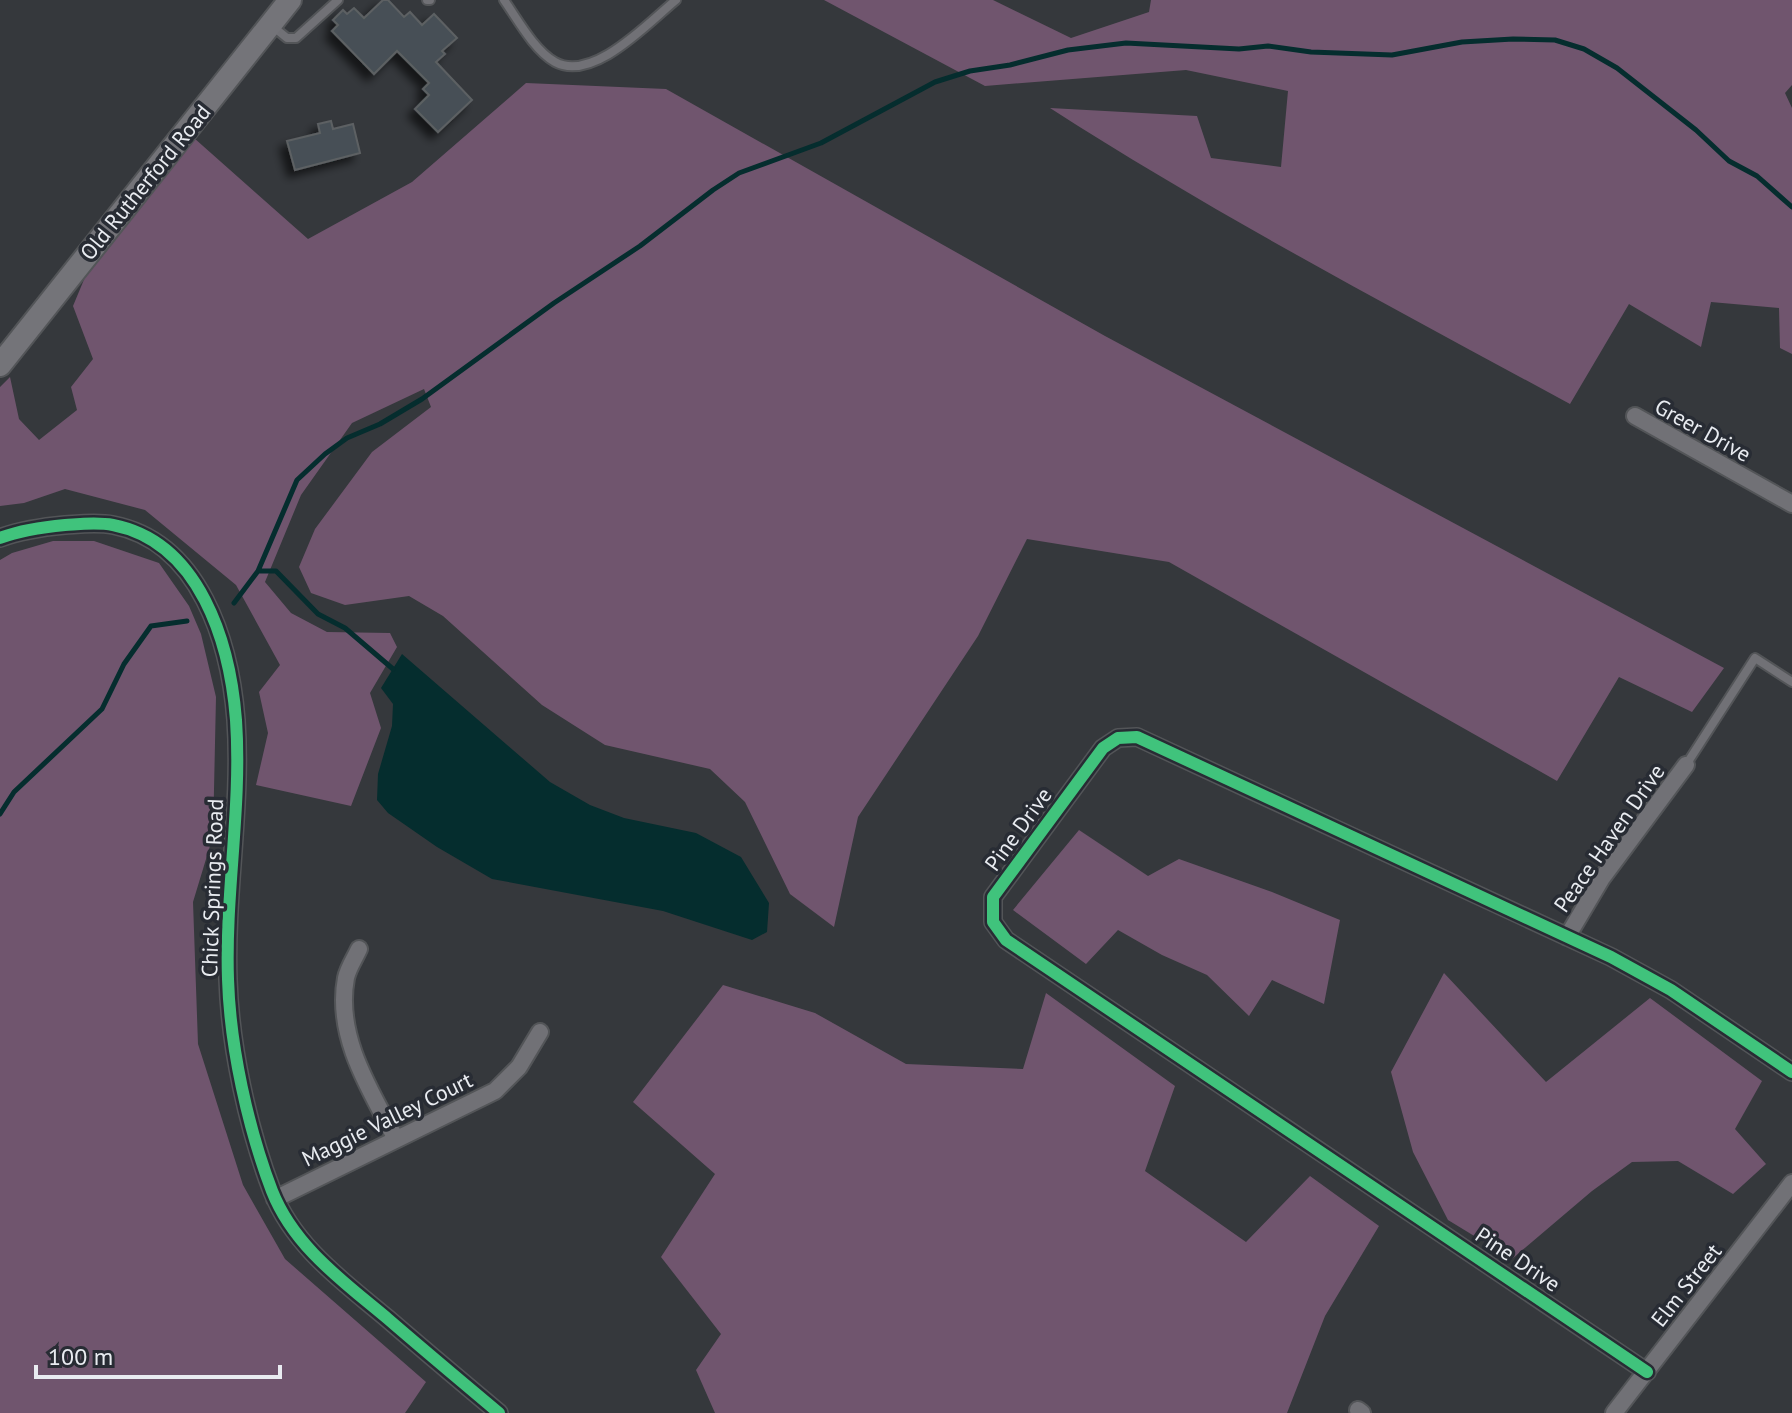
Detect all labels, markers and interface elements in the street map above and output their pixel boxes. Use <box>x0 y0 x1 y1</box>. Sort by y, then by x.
street label: Old Rutherford Road <box>74 98 216 266</box>
street label: Greer Drive <box>1650 392 1756 468</box>
street label: Peace Haven Drive <box>1547 758 1671 918</box>
street label: Pine Drive <box>978 782 1058 876</box>
street label: Chick Springs Road <box>195 798 229 978</box>
street label: Maggie Valley Court <box>297 1065 477 1172</box>
street label: Pine Drive <box>1470 1220 1566 1298</box>
street label: Elm Street <box>1645 1237 1728 1332</box>
scale bar <box>36 1329 280 1379</box>
text: 100 m <box>48 1341 113 1372</box>

